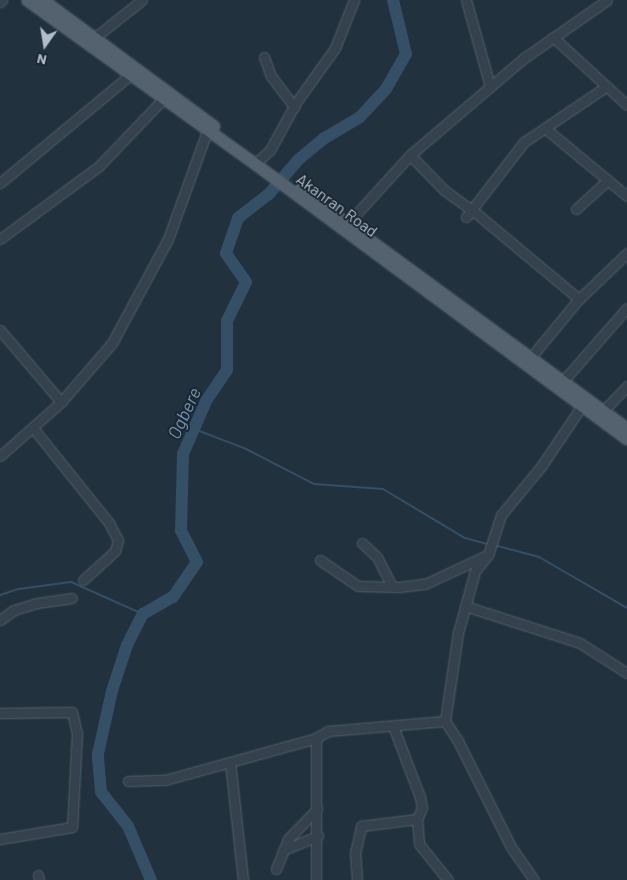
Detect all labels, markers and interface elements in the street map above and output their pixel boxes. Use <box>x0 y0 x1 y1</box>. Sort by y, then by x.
north arrow <box>20 20 70 70</box>
text: N <box>35 51 48 69</box>
street label: Akanran Road <box>293 169 381 241</box>
water label: Ogbere <box>163 384 205 442</box>

